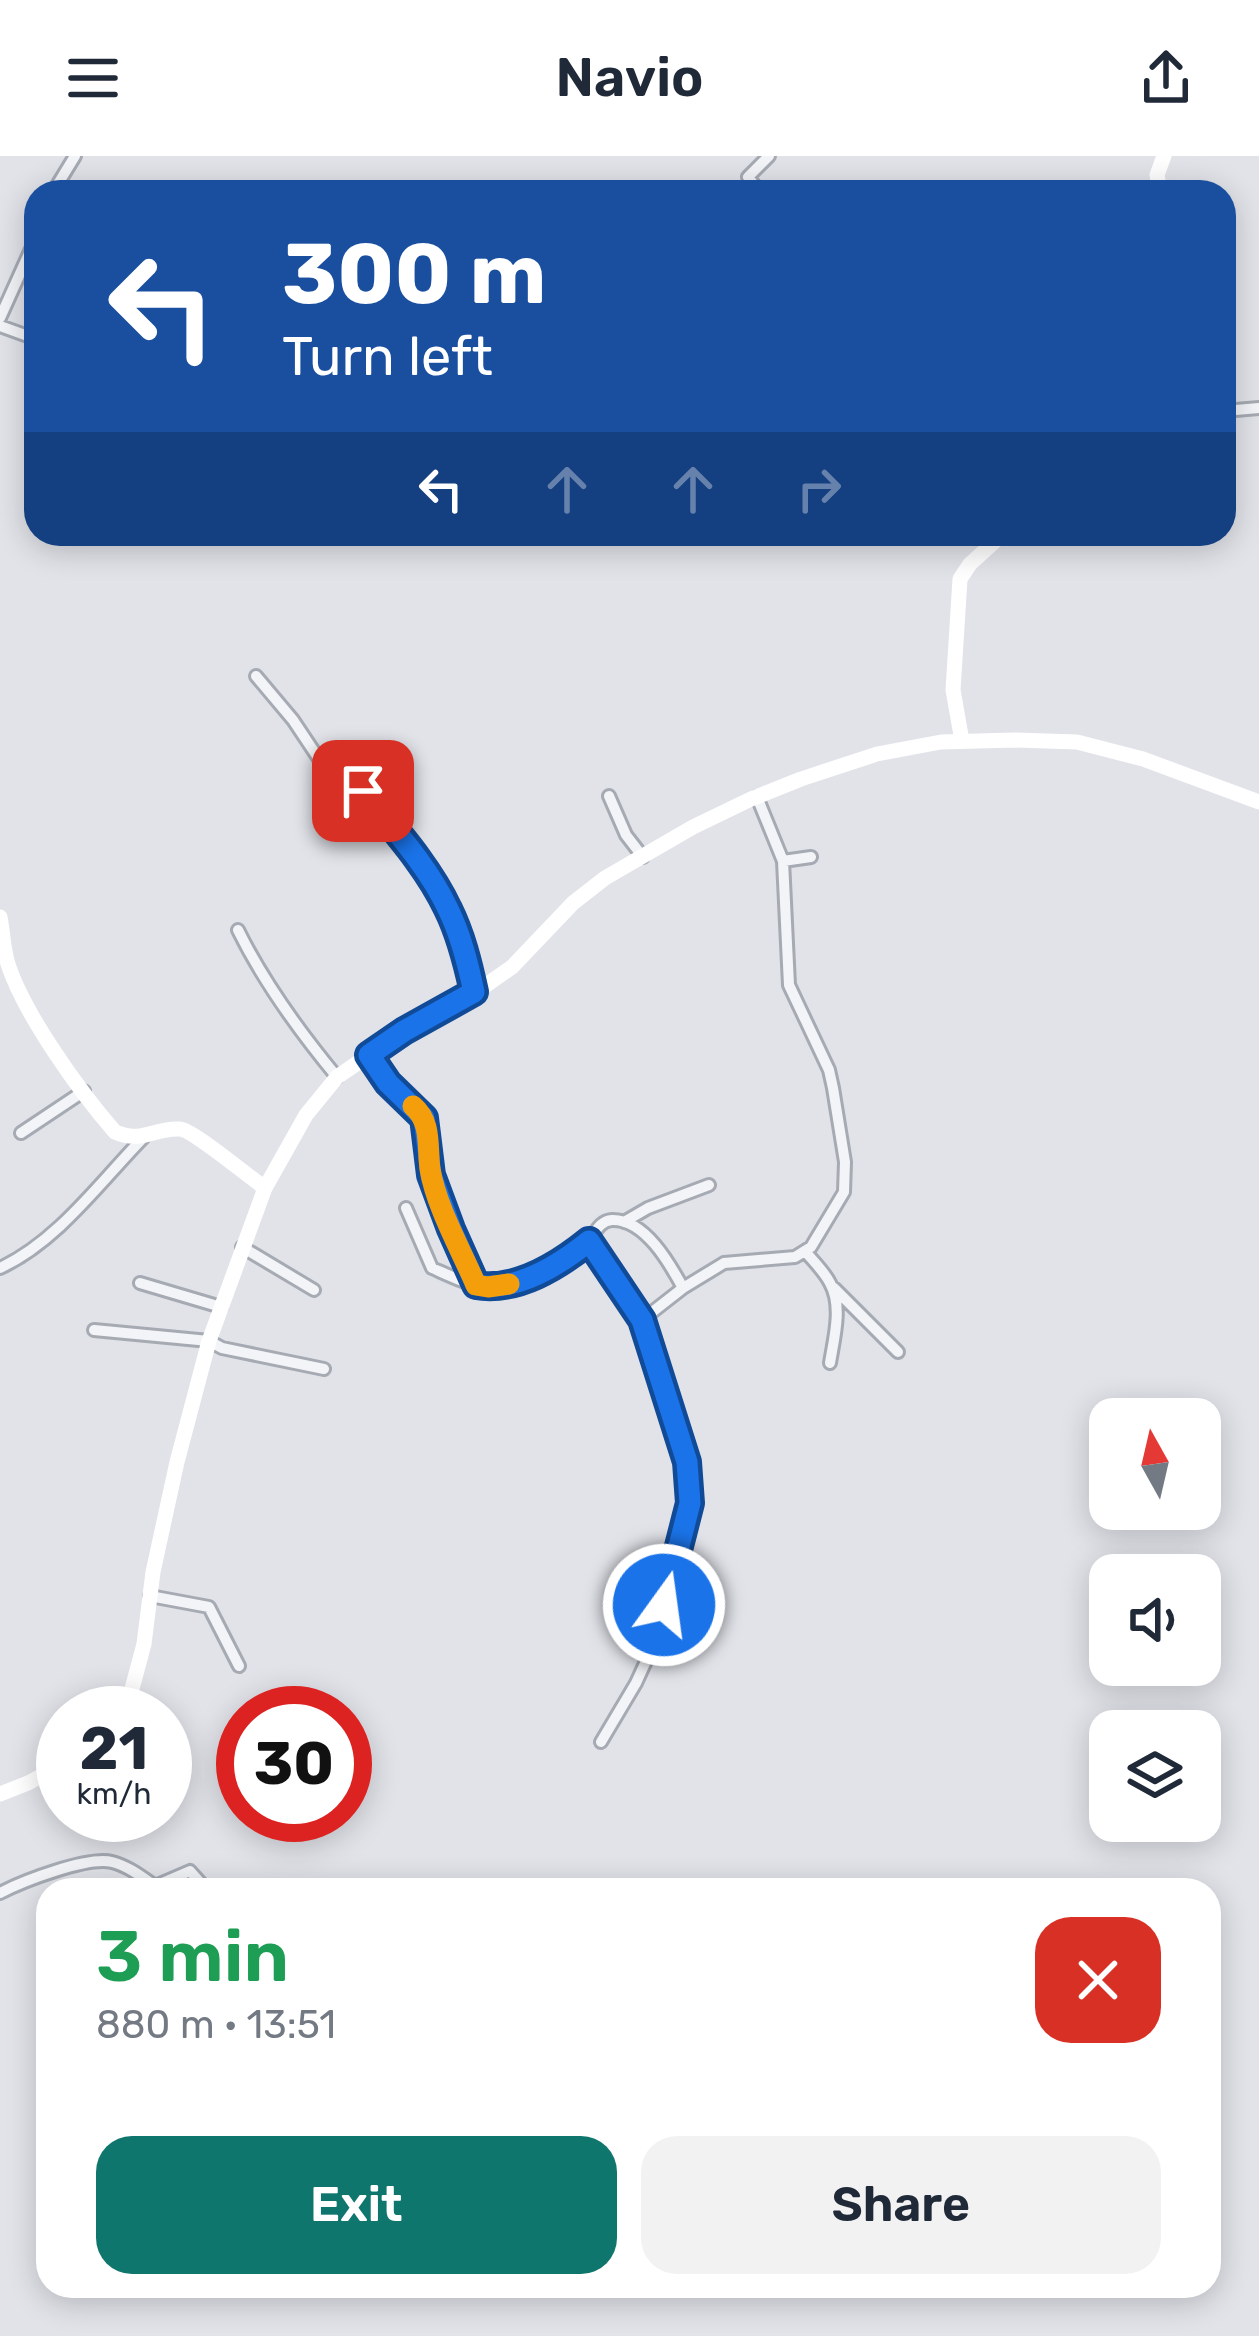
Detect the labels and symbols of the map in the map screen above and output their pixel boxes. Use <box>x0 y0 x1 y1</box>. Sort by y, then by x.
pin <box>312 740 414 842</box>
north arrow <box>1089 1398 1221 1530</box>
position arrow <box>601 1542 727 1668</box>
speed limit sign: 30 <box>216 1686 372 1842</box>

